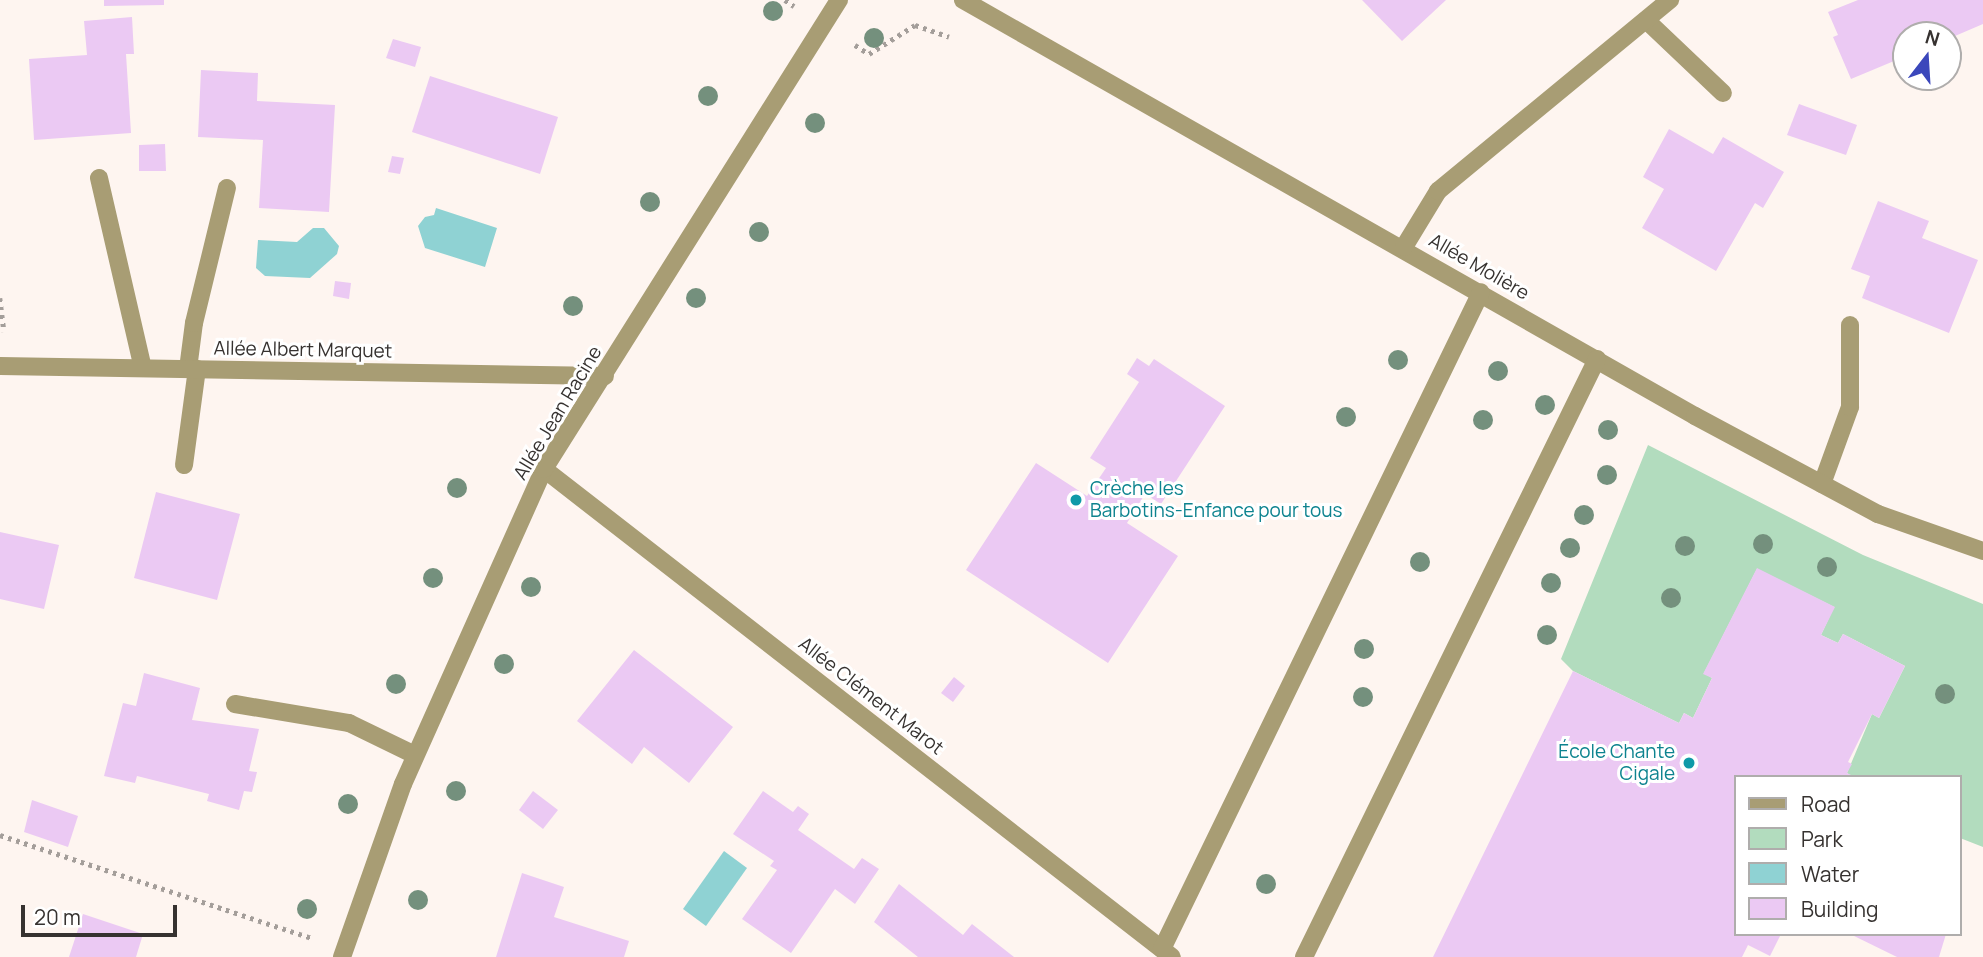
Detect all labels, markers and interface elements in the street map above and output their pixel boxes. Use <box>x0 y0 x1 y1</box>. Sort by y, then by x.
north arrow <box>1892 21 1962 91</box>
text: N <box>1922 23 1943 52</box>
street label: Allée Molière <box>1425 229 1533 305</box>
street label: Allée Albert Marquet <box>213 337 393 363</box>
street label: Allée Jean Racine <box>509 342 607 484</box>
place label: Crèche les Barbotins-Enfance pour tous <box>1090 478 1342 522</box>
marker: Crèche les Barbotins-Enfance pour tous <box>1068 492 1084 508</box>
street label: Allée Clément Marot <box>794 632 948 760</box>
place label: École Chante Cigale <box>1558 741 1675 785</box>
marker: École Chante Cigale <box>1681 755 1697 771</box>
legend <box>1734 775 1962 936</box>
text: Road <box>1801 790 1851 818</box>
text: Park <box>1801 825 1843 853</box>
text: Water <box>1801 860 1859 888</box>
scale bar <box>24 890 180 934</box>
text: Building <box>1801 895 1878 923</box>
text: 20 m <box>34 903 81 931</box>

